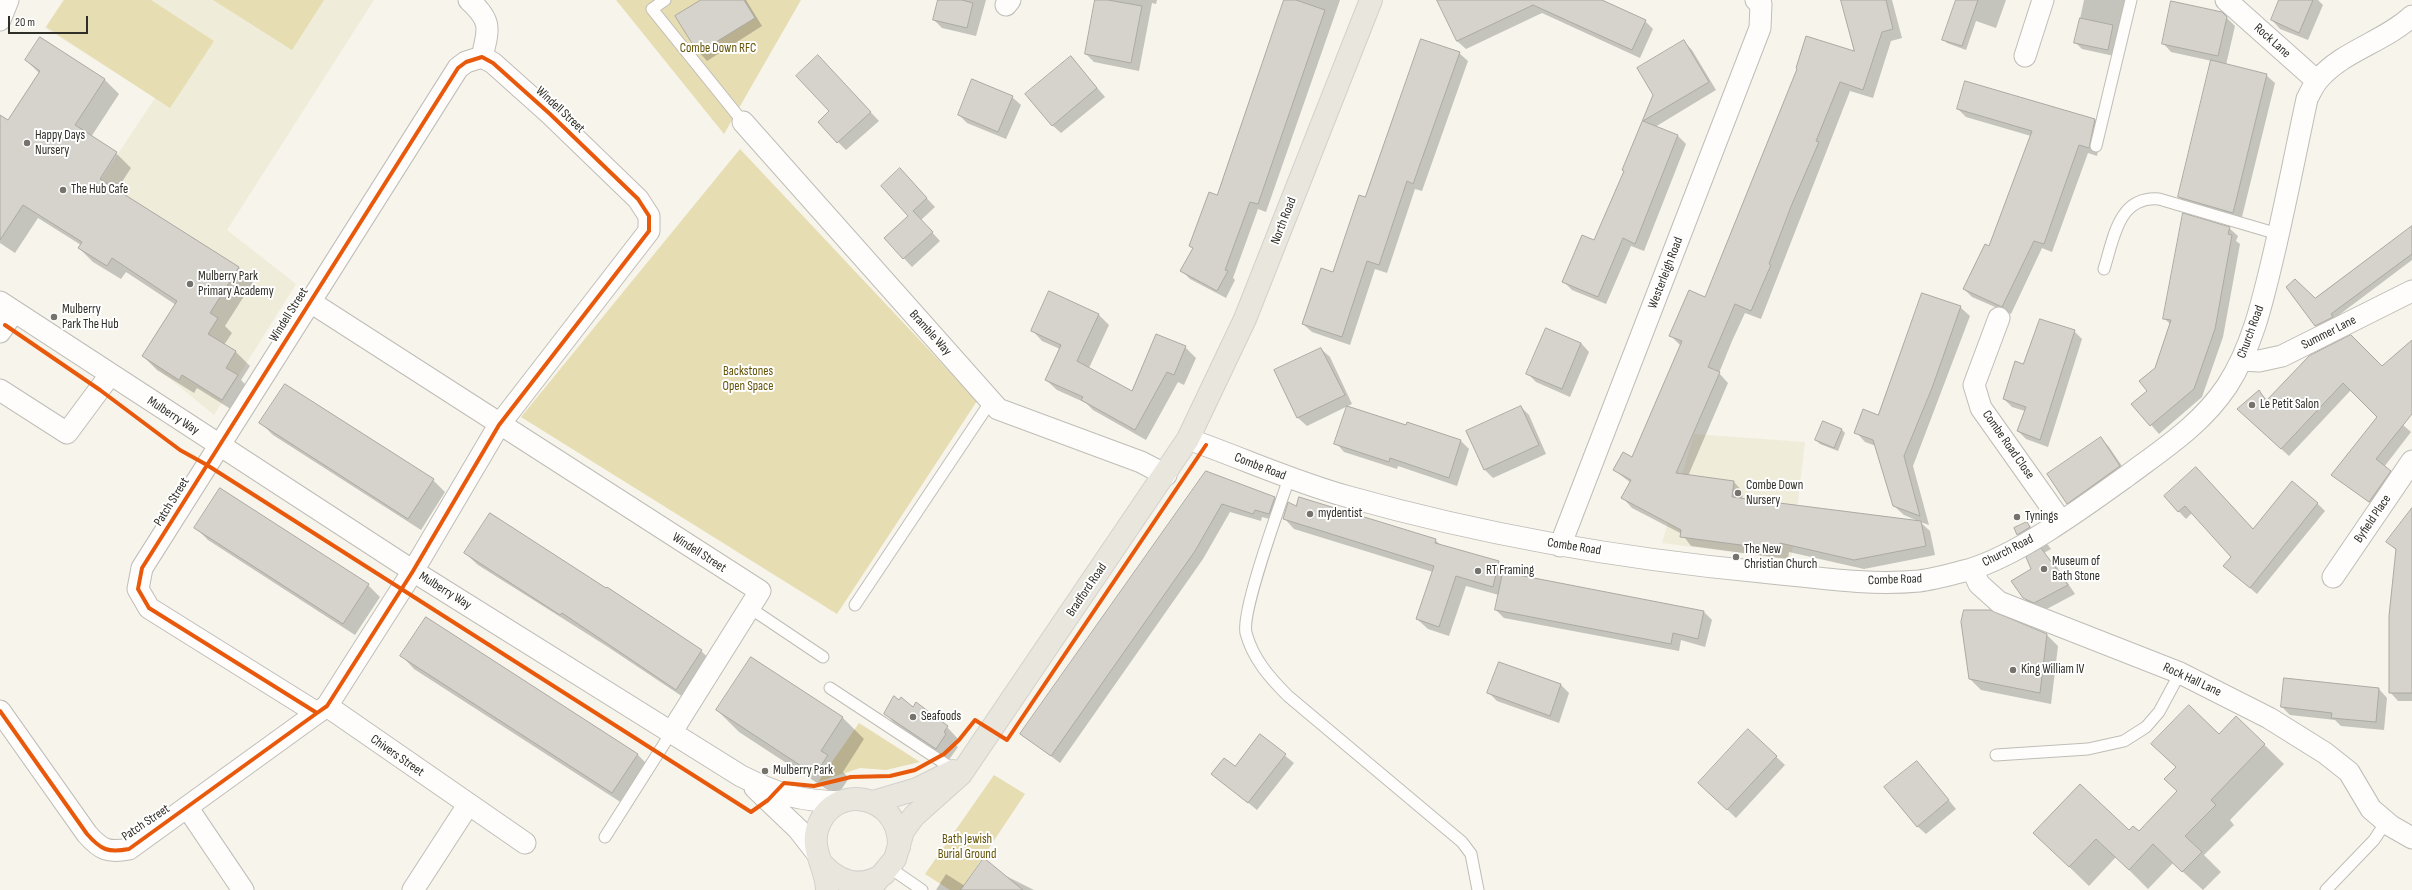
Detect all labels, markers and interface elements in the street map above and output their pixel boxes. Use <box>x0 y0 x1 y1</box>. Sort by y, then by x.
scale bar <box>10 8 90 34</box>
text: 20 m <box>15 15 35 30</box>
street label: Rock Lane <box>2250 20 2294 62</box>
park label: Combe Down RFC <box>680 41 756 57</box>
street label: Windell Street <box>532 83 588 137</box>
place label: Happy Days Nursery <box>35 128 85 159</box>
marker: Happy Days Nursery <box>22 138 32 148</box>
place label: The Hub Cafe <box>71 182 128 198</box>
marker: The Hub Cafe <box>58 185 68 195</box>
street label: North Road <box>1268 195 1300 247</box>
street label: Westerleigh Road <box>1645 235 1687 311</box>
place label: Mulberry Park Primary Academy <box>198 269 274 300</box>
marker: Mulberry Park Primary Academy <box>185 279 195 289</box>
street label: Windell Street <box>266 285 312 345</box>
place label: Mulberry Park The Hub <box>62 302 119 333</box>
street label: Church Road <box>2234 303 2268 361</box>
street label: Bramble Way <box>906 307 954 359</box>
marker: Mulberry Park The Hub <box>49 312 59 322</box>
street label: Summer Lane <box>2299 313 2359 353</box>
park label: Backstones Open Space <box>723 364 773 395</box>
street label: Mulberry Way <box>144 393 202 439</box>
place label: Le Petit Salon <box>2260 397 2319 413</box>
marker: Le Petit Salon <box>2247 400 2257 410</box>
street label: Combe Road Close <box>1979 408 2037 482</box>
street label: Combe Road <box>1232 450 1288 484</box>
street label: Patch Street <box>151 475 193 529</box>
place label: Combe Down Nursery <box>1746 478 1803 509</box>
marker: Combe Down Nursery <box>1733 488 1743 498</box>
street label: Byfield Place <box>2351 492 2395 546</box>
place label: mydentist <box>1318 506 1363 522</box>
marker: mydentist <box>1305 509 1315 519</box>
place label: Tynings <box>2025 509 2058 525</box>
marker: Tynings <box>2012 512 2022 522</box>
street label: Windell Street <box>669 530 729 576</box>
street label: Church Road <box>1980 531 2036 571</box>
street label: Combe Road <box>1546 535 1602 559</box>
place label: The New Christian Church <box>1744 542 1817 573</box>
marker: The New Christian Church <box>1731 552 1741 562</box>
place label: Museum of Bath Stone <box>2052 554 2100 585</box>
street label: Bradford Road <box>1063 560 1111 620</box>
place label: RT Framing <box>1486 563 1534 579</box>
marker: Museum of Bath Stone <box>2039 564 2049 574</box>
marker: RT Framing <box>1473 566 1483 576</box>
street label: Mulberry Way <box>416 569 474 613</box>
street label: Combe Road <box>1868 571 1922 589</box>
street label: Rock Hall Lane <box>2160 660 2224 700</box>
place label: King William IV <box>2021 662 2084 678</box>
marker: King William IV <box>2008 665 2018 675</box>
place label: Seafoods <box>921 709 961 725</box>
marker: Seafoods <box>908 712 918 722</box>
street label: Chivers Street <box>367 732 427 780</box>
place label: Mulberry Park <box>773 763 833 779</box>
marker: Mulberry Park <box>760 766 770 776</box>
street label: Patch Street <box>119 801 173 845</box>
park label: Bath Jewish Burial Ground <box>938 832 996 863</box>

